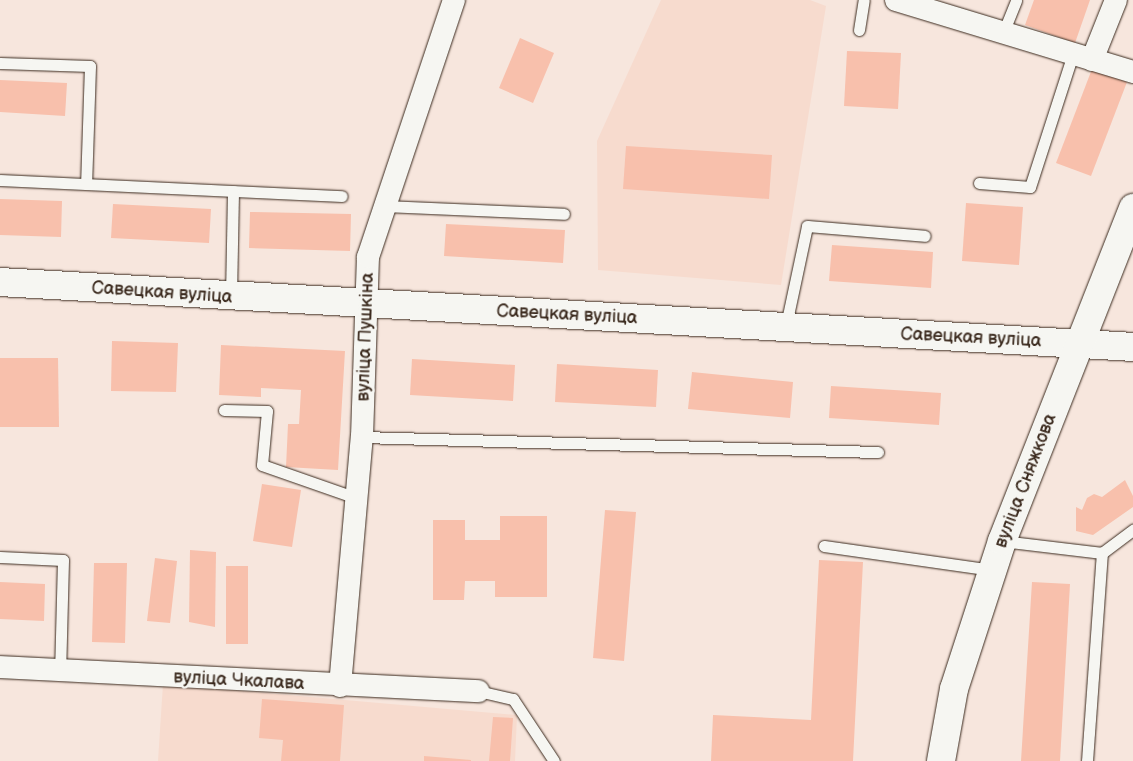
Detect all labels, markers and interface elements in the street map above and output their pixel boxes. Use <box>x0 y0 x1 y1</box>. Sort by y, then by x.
street label: вуліца Пушкіна <box>353 272 379 402</box>
street label: Савецкая вуліца <box>91 277 233 309</box>
street label: Савецкая вуліца <box>496 301 638 329</box>
street label: Савецкая вуліца <box>900 324 1042 352</box>
street label: вуліца Сняжкова <box>990 411 1062 551</box>
street label: вуліца Чкалава <box>173 667 305 695</box>

